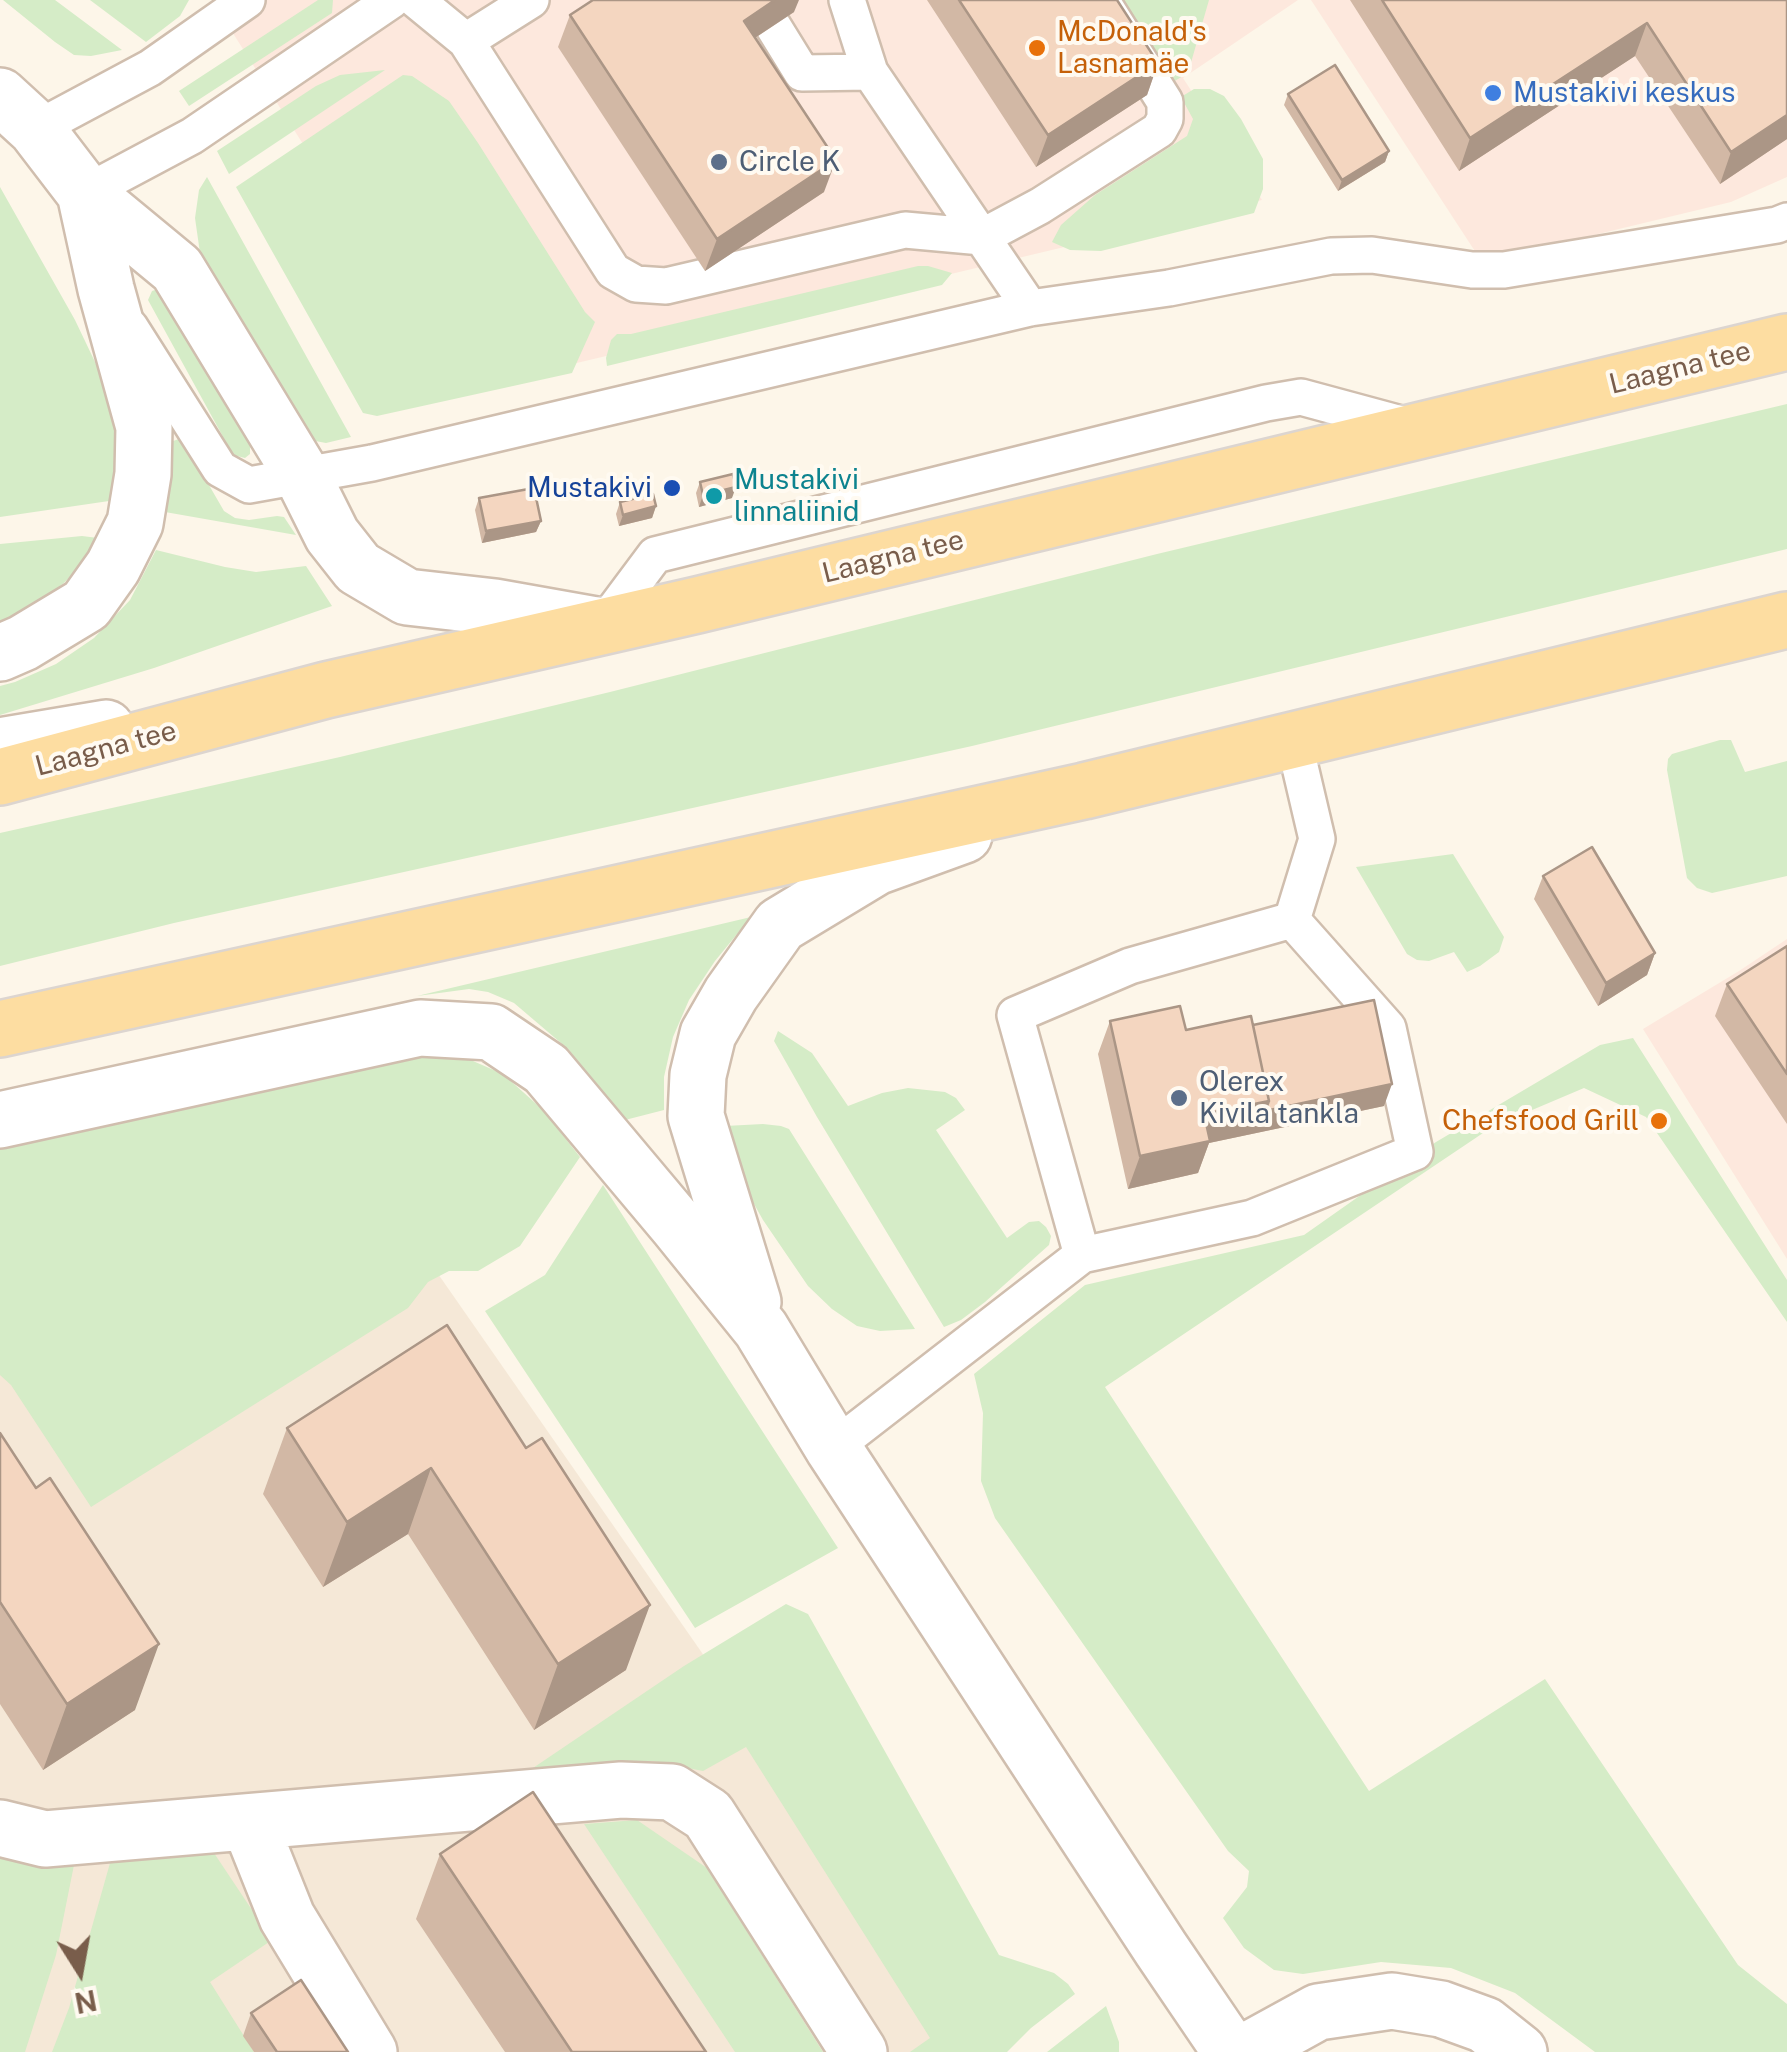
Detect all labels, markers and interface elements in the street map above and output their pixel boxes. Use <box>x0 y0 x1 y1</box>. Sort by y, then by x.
place label: McDonald's Lasnamäe <box>1057 15 1207 81</box>
marker: McDonald's Lasnamäe <box>1026 37 1048 59</box>
place label: Mustakivi keskus <box>1513 76 1736 110</box>
marker: Mustakivi keskus <box>1482 82 1504 104</box>
place label: Circle K <box>739 145 841 179</box>
marker: Circle K <box>708 151 730 173</box>
street label: Laagna tee <box>1606 334 1754 402</box>
place label: Mustakivi linnaliinid <box>734 463 860 529</box>
place label: Mustakivi <box>527 471 652 505</box>
marker: Mustakivi <box>661 477 683 499</box>
marker: Mustakivi linnaliinid <box>703 485 725 507</box>
street label: Laagna tee <box>819 523 967 591</box>
street label: Laagna tee <box>32 714 180 784</box>
place label: Olerex Kivila tankla <box>1199 1065 1359 1131</box>
marker: Olerex Kivila tankla <box>1168 1087 1190 1109</box>
place label: Chefsfood Grill <box>1442 1104 1639 1138</box>
marker: Chefsfood Grill <box>1648 1110 1670 1132</box>
north arrow <box>30 1922 130 2022</box>
text: N <box>72 1984 100 2020</box>

